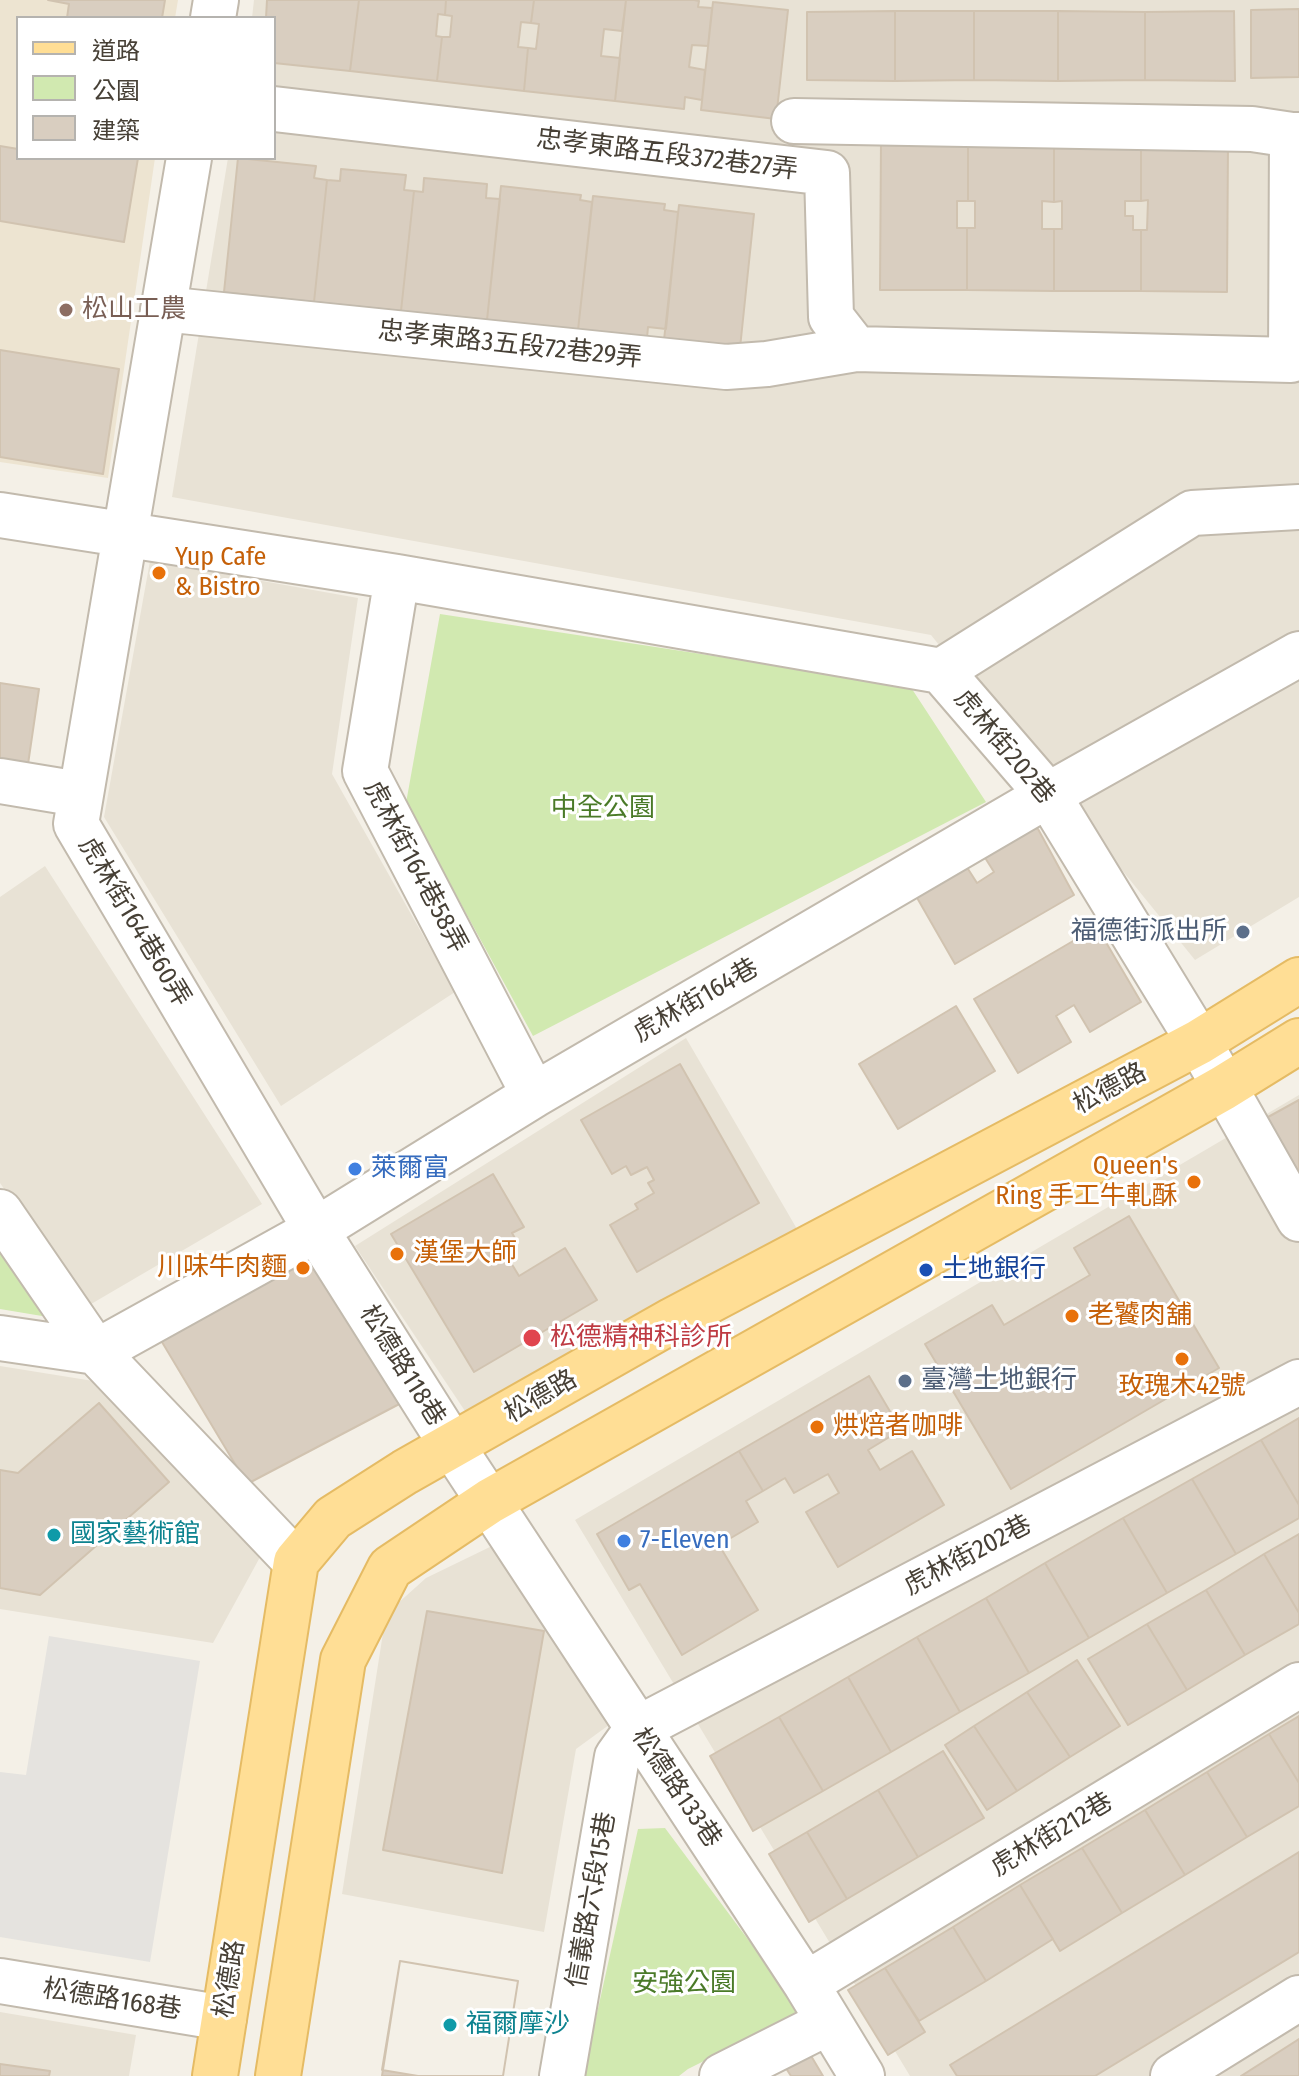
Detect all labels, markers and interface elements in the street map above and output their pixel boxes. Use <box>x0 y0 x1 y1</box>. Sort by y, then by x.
legend <box>16 16 276 160</box>
text: 道路 <box>92 37 140 65</box>
text: 公園 <box>92 77 140 105</box>
text: 建築 <box>92 117 140 145</box>
street label: 忠孝東路五段372巷27弄 <box>535 123 799 187</box>
place label: 松山工農 <box>82 294 186 326</box>
marker: 松山工農 <box>57 301 75 319</box>
street label: 忠孝東路3五段72巷29弄 <box>376 316 644 374</box>
place label: Yup Cafe & Bistro <box>175 542 266 604</box>
marker: Yup Cafe & Bistro <box>150 564 168 582</box>
street label: 虎林街202巷 <box>947 683 1061 811</box>
street label: 虎林街164巷58弄 <box>356 776 474 958</box>
park label: 中全公園 <box>551 793 655 825</box>
street label: 虎林街164巷60弄 <box>71 832 197 1012</box>
place label: 福德街派出所 <box>1071 916 1227 948</box>
marker: 福德街派出所 <box>1234 923 1252 941</box>
street label: 虎林街164巷 <box>628 953 764 1049</box>
street label: 松德路 <box>1068 1057 1152 1121</box>
place label: Queen's Ring 手工牛軋酥 <box>995 1151 1178 1212</box>
place label: 萊爾富 <box>371 1153 449 1185</box>
marker: 萊爾富 <box>346 1160 364 1178</box>
marker: Queen's Ring 手工牛軋酥 <box>1185 1173 1203 1191</box>
place label: 漢堡大師 <box>413 1238 517 1270</box>
marker: 漢堡大師 <box>388 1245 406 1263</box>
place label: 川味牛肉麵 <box>157 1252 287 1284</box>
place label: 土地銀行 <box>942 1254 1046 1286</box>
marker: 川味牛肉麵 <box>294 1259 312 1277</box>
marker: 土地銀行 <box>917 1261 935 1279</box>
street label: 松德路118巷 <box>352 1300 452 1432</box>
place label: 老饕肉舖 <box>1088 1300 1192 1332</box>
marker: 老饕肉舖 <box>1063 1307 1081 1325</box>
place label: 松德精神科診所 <box>550 1322 732 1354</box>
marker: 松德精神科診所 <box>521 1327 543 1349</box>
marker: 玫瑰木42號 <box>1173 1350 1191 1368</box>
street label: 松德路 <box>499 1364 583 1430</box>
place label: 臺灣土地銀行 <box>921 1365 1077 1397</box>
place label: 玫瑰木42號 <box>1118 1371 1246 1403</box>
marker: 臺灣土地銀行 <box>896 1372 914 1390</box>
place label: 烘焙者咖啡 <box>833 1411 963 1443</box>
marker: 烘焙者咖啡 <box>808 1418 826 1436</box>
street label: 虎林街202巷 <box>899 1509 1037 1603</box>
place label: 國家藝術館 <box>70 1519 200 1551</box>
place label: 7-Eleven <box>640 1525 730 1557</box>
marker: 國家藝術館 <box>45 1526 63 1544</box>
marker: 7-Eleven <box>615 1532 633 1550</box>
street label: 松德路133巷 <box>625 1722 727 1854</box>
street label: 虎林街212巷 <box>985 1786 1119 1884</box>
street label: 信義路六段15巷 <box>561 1810 623 1990</box>
street label: 松德路 <box>208 1938 252 2020</box>
park label: 安強公園 <box>632 1968 736 2000</box>
street label: 松德路168巷 <box>40 1974 184 2026</box>
place label: 福爾摩沙 <box>466 2009 570 2041</box>
marker: 福爾摩沙 <box>441 2016 459 2034</box>

